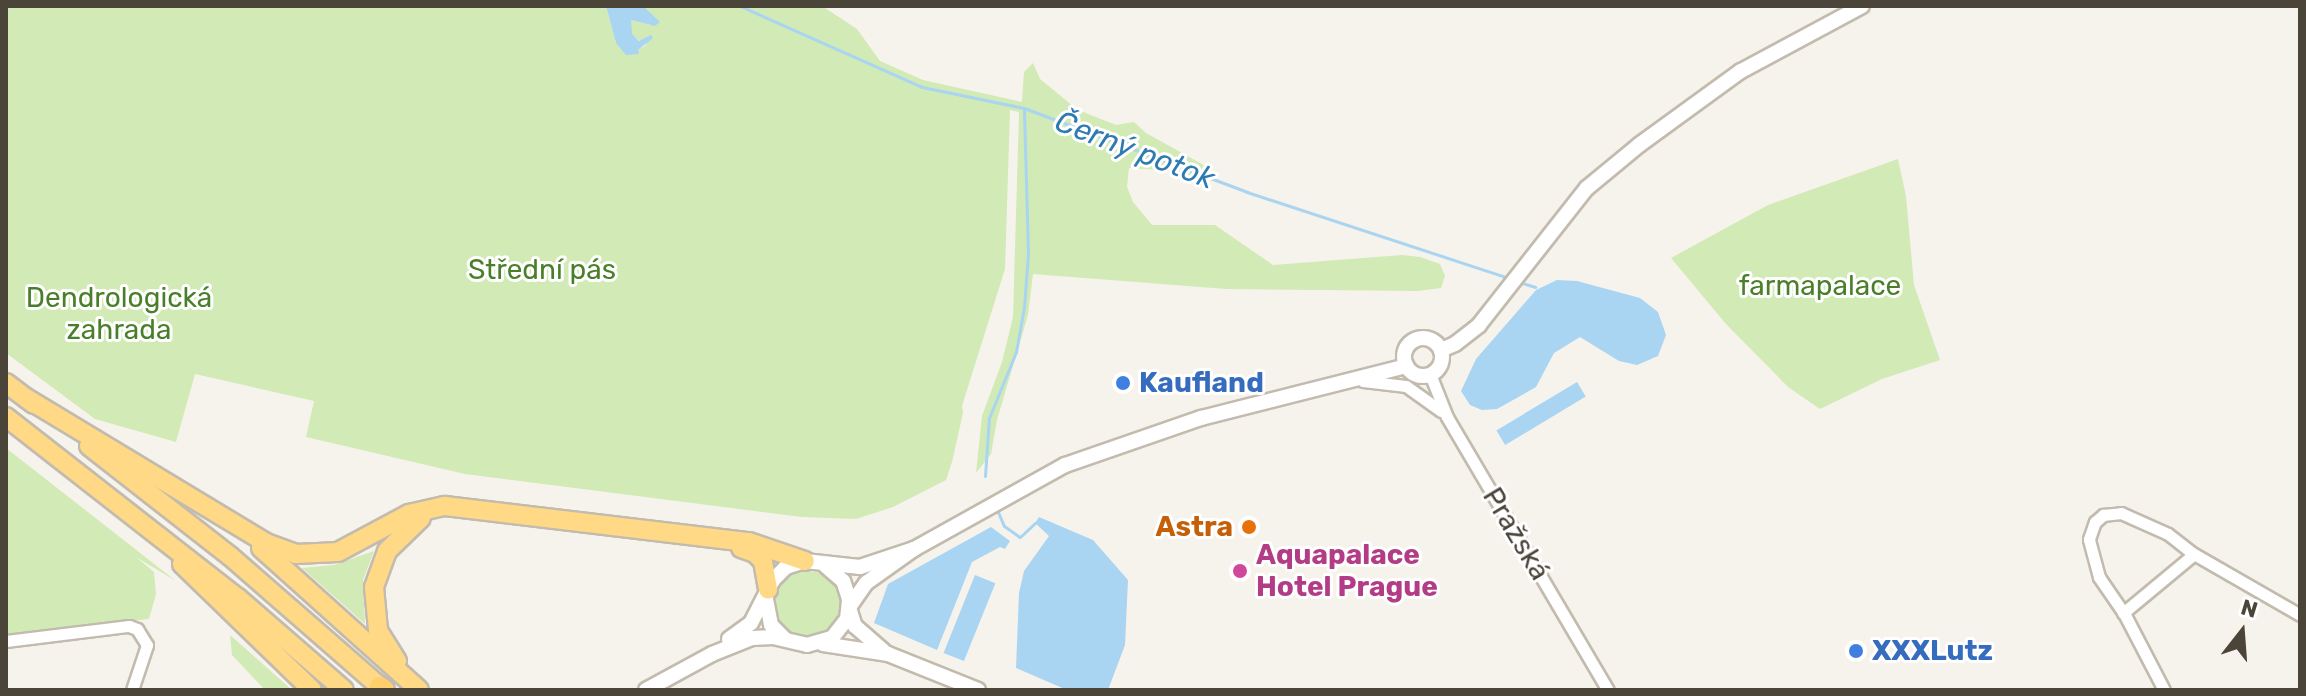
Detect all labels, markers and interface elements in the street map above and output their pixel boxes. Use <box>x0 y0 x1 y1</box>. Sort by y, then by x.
water label: Černý potok <box>1050 103 1220 197</box>
park label: Střední pás <box>468 253 616 287</box>
park label: farmapalace <box>1739 269 1901 303</box>
park label: Dendrologická zahrada <box>26 281 212 347</box>
place label: Kaufland <box>1139 366 1264 400</box>
marker: Kaufland <box>1114 374 1132 392</box>
street label: Pražská <box>1475 482 1557 586</box>
place label: Astra <box>1155 510 1233 544</box>
marker: Astra <box>1240 518 1258 536</box>
place label: Aquapalace Hotel Prague <box>1256 538 1438 604</box>
marker: Aquapalace Hotel Prague <box>1231 562 1249 580</box>
north arrow <box>2202 592 2282 672</box>
text: N <box>2238 593 2261 624</box>
place label: XXXLutz <box>1872 634 1993 668</box>
marker: XXXLutz <box>1847 642 1865 660</box>

